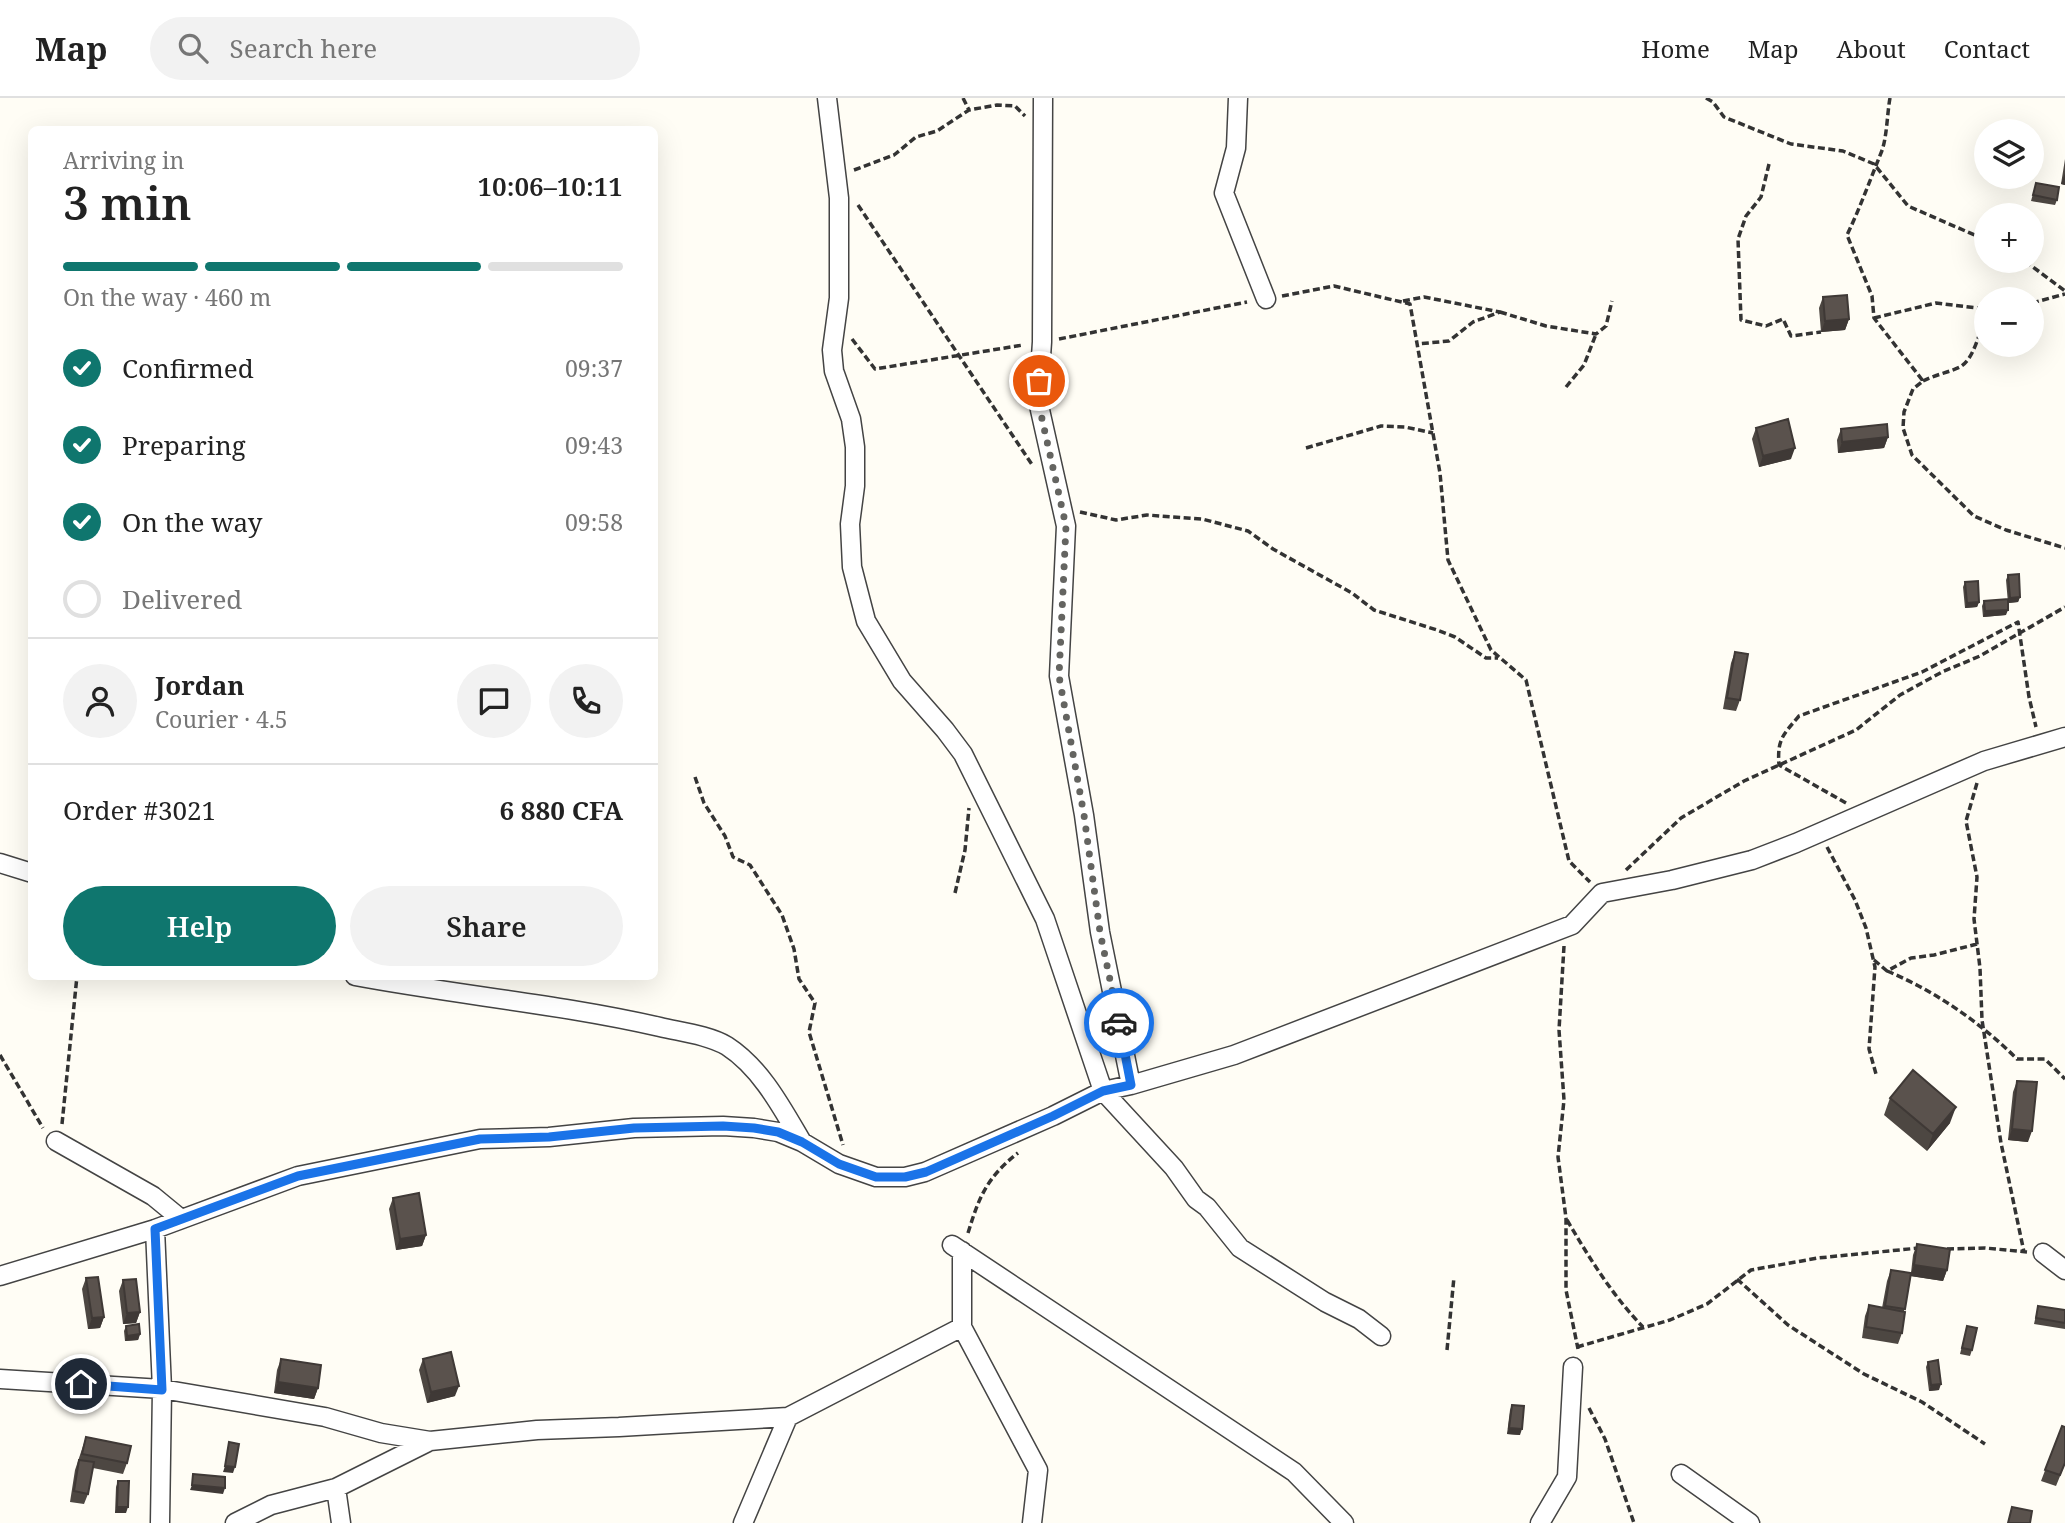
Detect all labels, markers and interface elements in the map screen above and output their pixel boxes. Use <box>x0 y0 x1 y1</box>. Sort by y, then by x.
search box <box>150 17 640 80</box>
text: Map <box>35 26 108 71</box>
icon: search <box>174 29 212 67</box>
text: Search here <box>230 30 377 66</box>
text: Home <box>1641 32 1710 65</box>
text: Map <box>1748 32 1799 65</box>
text: About <box>1837 32 1906 65</box>
text: Contact <box>1944 32 2030 65</box>
map controls <box>1974 119 2044 357</box>
button: layers <box>1974 119 2044 189</box>
text: Arriving in <box>63 144 184 176</box>
text: 10:06–10:11 <box>477 168 623 204</box>
text: 3 min <box>63 171 191 233</box>
button: + <box>1974 203 2044 273</box>
text: On the way · 460 m <box>63 281 271 313</box>
button: − <box>1974 287 2044 357</box>
icon: check <box>63 349 101 387</box>
text: Confirmed <box>122 350 254 386</box>
pin <box>1009 351 1069 411</box>
text: 09:37 <box>565 352 623 384</box>
icon: bag <box>1020 362 1058 400</box>
icon: check <box>63 426 101 464</box>
text: Preparing <box>122 427 246 463</box>
text: 09:43 <box>565 429 623 461</box>
icon: check <box>63 503 101 541</box>
text: On the way <box>122 504 262 540</box>
text: 09:58 <box>565 506 623 538</box>
text: Delivered <box>122 581 242 617</box>
button: person <box>63 664 137 738</box>
button: chat <box>457 664 531 738</box>
button: phone <box>549 664 623 738</box>
text: Jordan <box>155 667 245 703</box>
text: Courier · 4.5 <box>155 703 288 735</box>
text: Order #3021 <box>63 792 216 828</box>
text: 6 880 CFA <box>499 792 623 828</box>
button: Help <box>63 886 336 966</box>
button: Share <box>350 886 623 966</box>
courier <box>1084 988 1154 1058</box>
icon: car <box>1100 1004 1138 1042</box>
pin <box>51 1354 111 1414</box>
icon: home <box>62 1365 100 1403</box>

